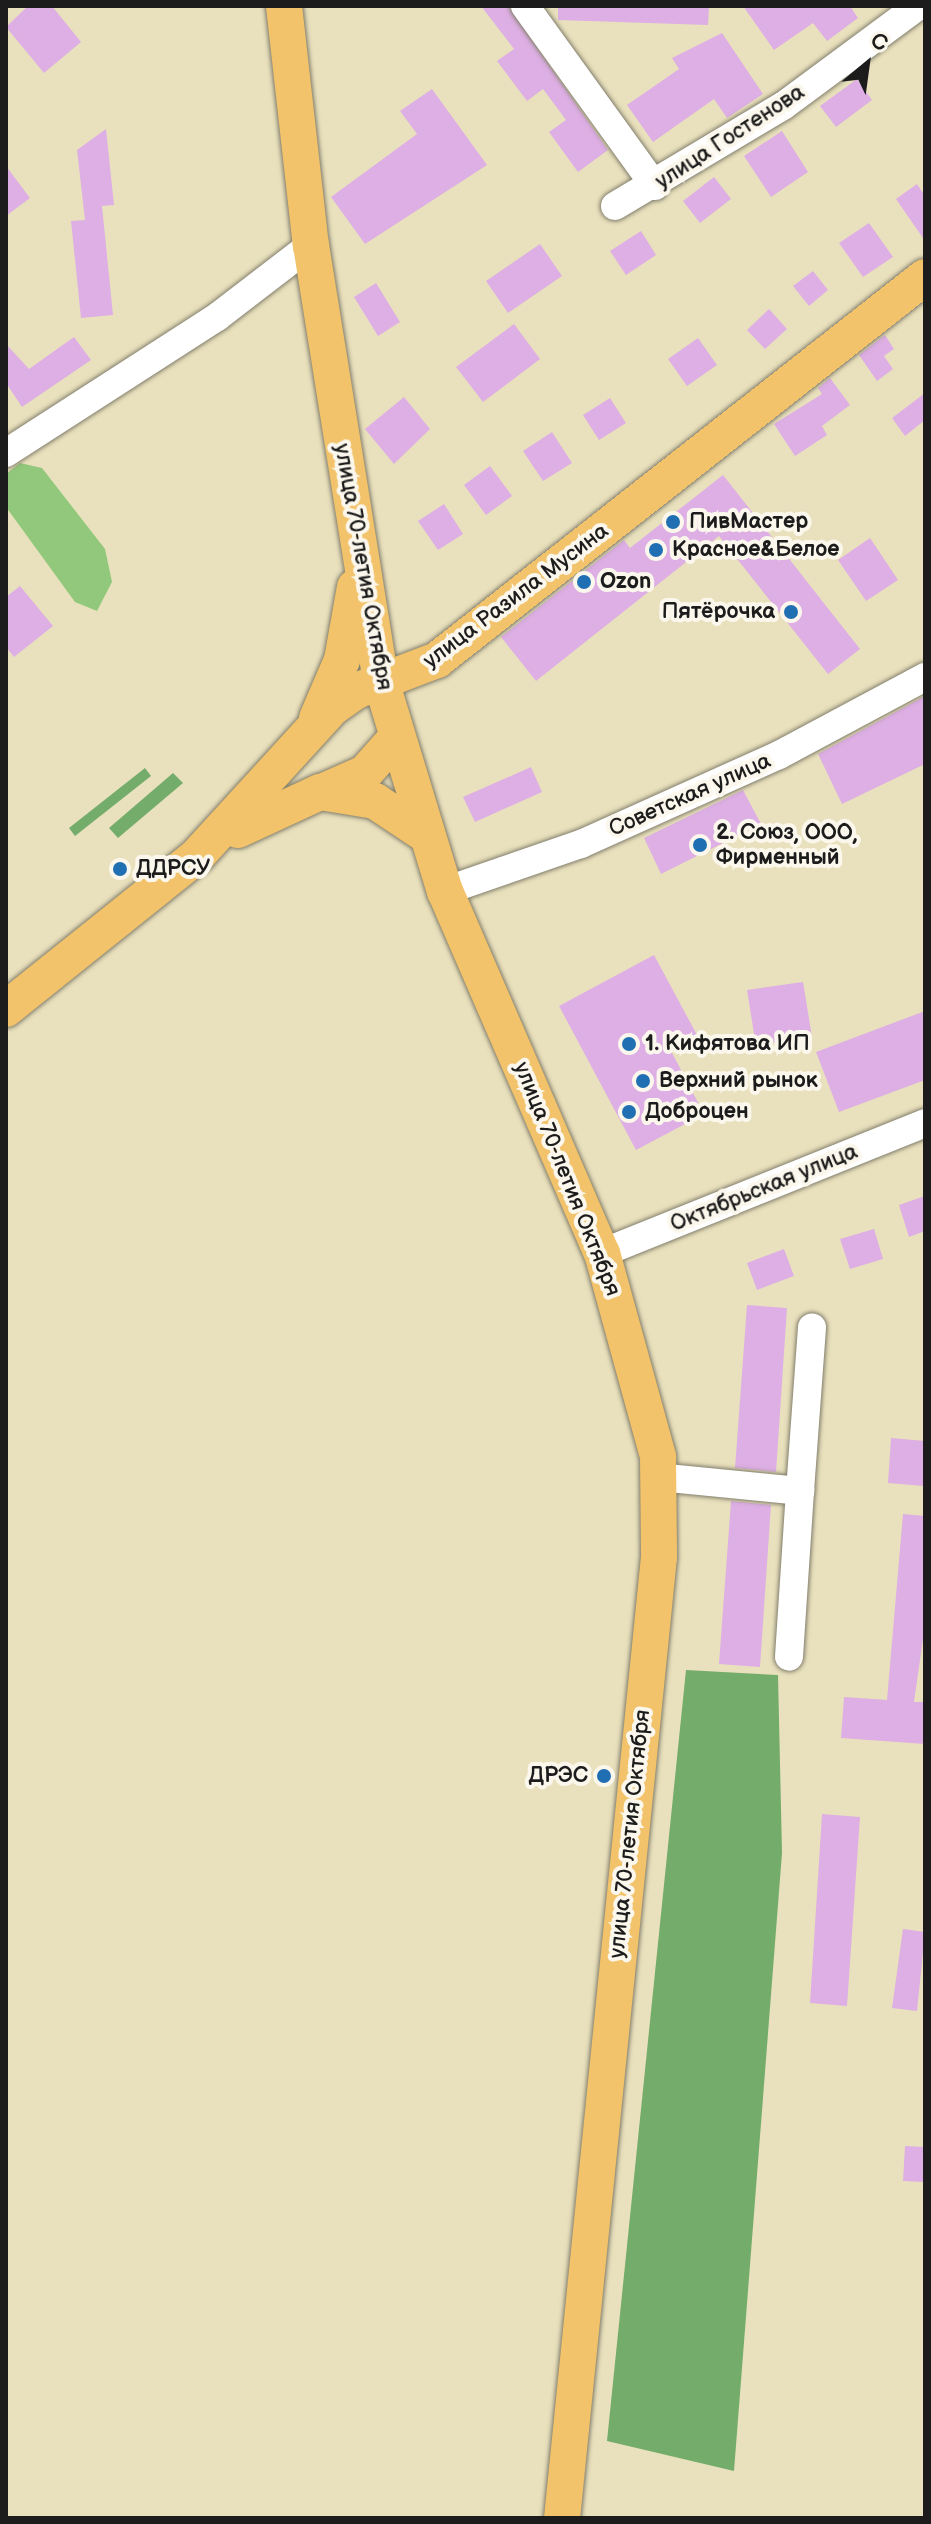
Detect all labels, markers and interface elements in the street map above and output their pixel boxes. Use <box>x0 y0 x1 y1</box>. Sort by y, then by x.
north arrow <box>827 24 907 104</box>
text: С <box>866 27 892 58</box>
street label: улица Гостенова <box>651 79 809 195</box>
street label: улица 70-летия Октября <box>328 441 398 693</box>
place label: ПивМастер <box>689 509 808 535</box>
marker: ПивМастер <box>664 513 682 531</box>
street label: улица Разила Мусина <box>418 518 614 674</box>
place label: Красное&Белое <box>672 537 839 563</box>
marker: Красное&Белое <box>647 541 665 559</box>
place label: Ozon <box>600 569 651 595</box>
marker: Ozon <box>575 573 593 591</box>
place label: Пятёрочка <box>662 599 775 625</box>
marker: Пятёрочка <box>782 603 800 621</box>
street label: Советская улица <box>605 748 775 842</box>
place label: 2. Союз, ООО, Фирменный <box>716 819 858 870</box>
marker: 2. Союз, ООО, Фирменный <box>691 836 709 854</box>
place label: ДДРСУ <box>136 856 210 882</box>
marker: ДДРСУ <box>111 860 129 878</box>
place label: 1. Кифятова ИП <box>645 1031 810 1057</box>
marker: 1. Кифятова ИП <box>620 1035 638 1053</box>
street label: улица 70-летия Октября <box>508 1058 626 1300</box>
place label: Верхний рынок <box>659 1068 818 1094</box>
marker: Верхний рынок <box>634 1072 652 1090</box>
place label: Доброцен <box>645 1099 749 1125</box>
marker: Доброцен <box>620 1103 638 1121</box>
street label: Октябрьская улица <box>667 1138 861 1238</box>
street label: улица 70-летия Октября <box>604 1708 656 1960</box>
place label: ДРЭС <box>529 1763 588 1789</box>
marker: ДРЭС <box>595 1767 613 1785</box>

